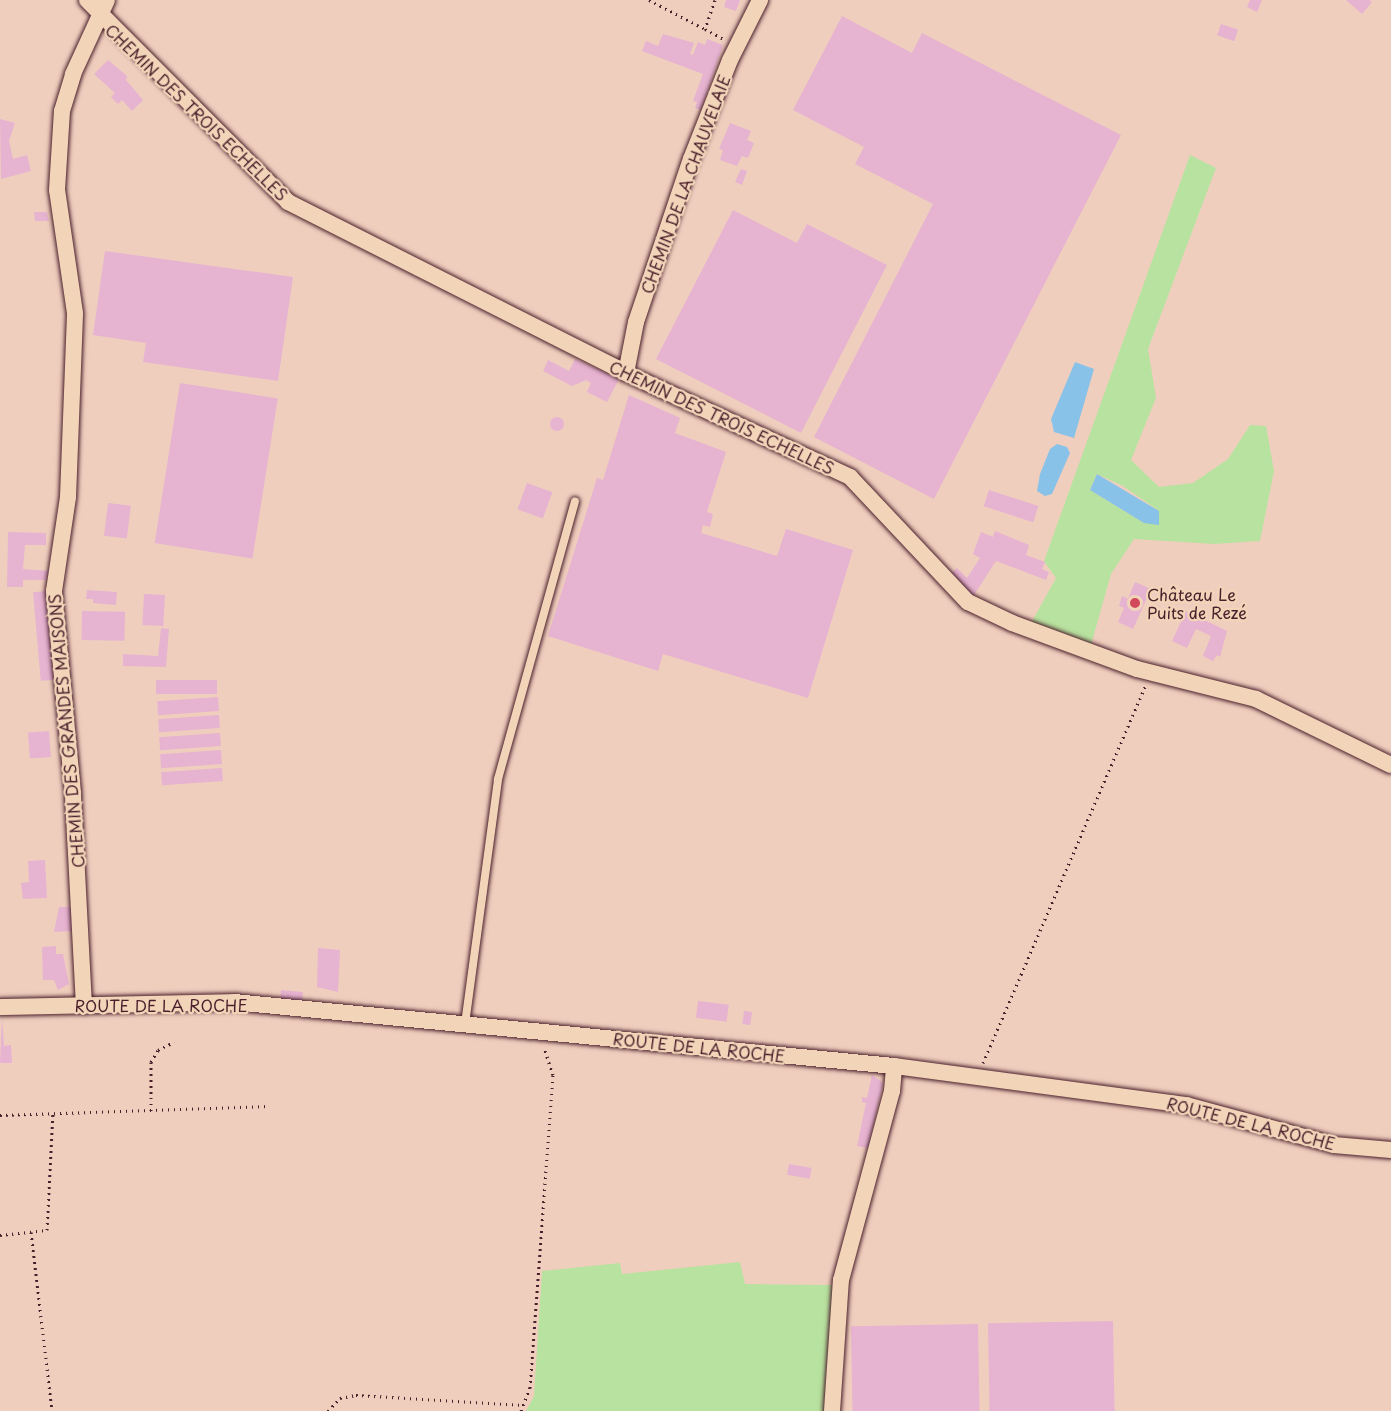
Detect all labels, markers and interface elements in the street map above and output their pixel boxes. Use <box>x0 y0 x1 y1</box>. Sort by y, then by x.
street label: CHEMIN DES TROIS ECHELLES <box>102 19 292 205</box>
street label: CHEMIN DE LA CHAUVELAIE <box>636 72 734 296</box>
street label: CHEMIN DES TROIS ECHELLES <box>606 356 838 478</box>
place label: Château Le Puits de Rezé <box>1147 584 1248 622</box>
street label: CHEMIN DES GRANDES MAISONS <box>45 594 87 868</box>
marker: Château Le Puits de Rezé <box>1128 596 1142 610</box>
street label: ROUTE DE LA ROCHE <box>74 995 248 1015</box>
street label: ROUTE DE LA ROCHE <box>612 1028 786 1066</box>
street label: ROUTE DE LA ROCHE <box>1165 1093 1337 1153</box>

